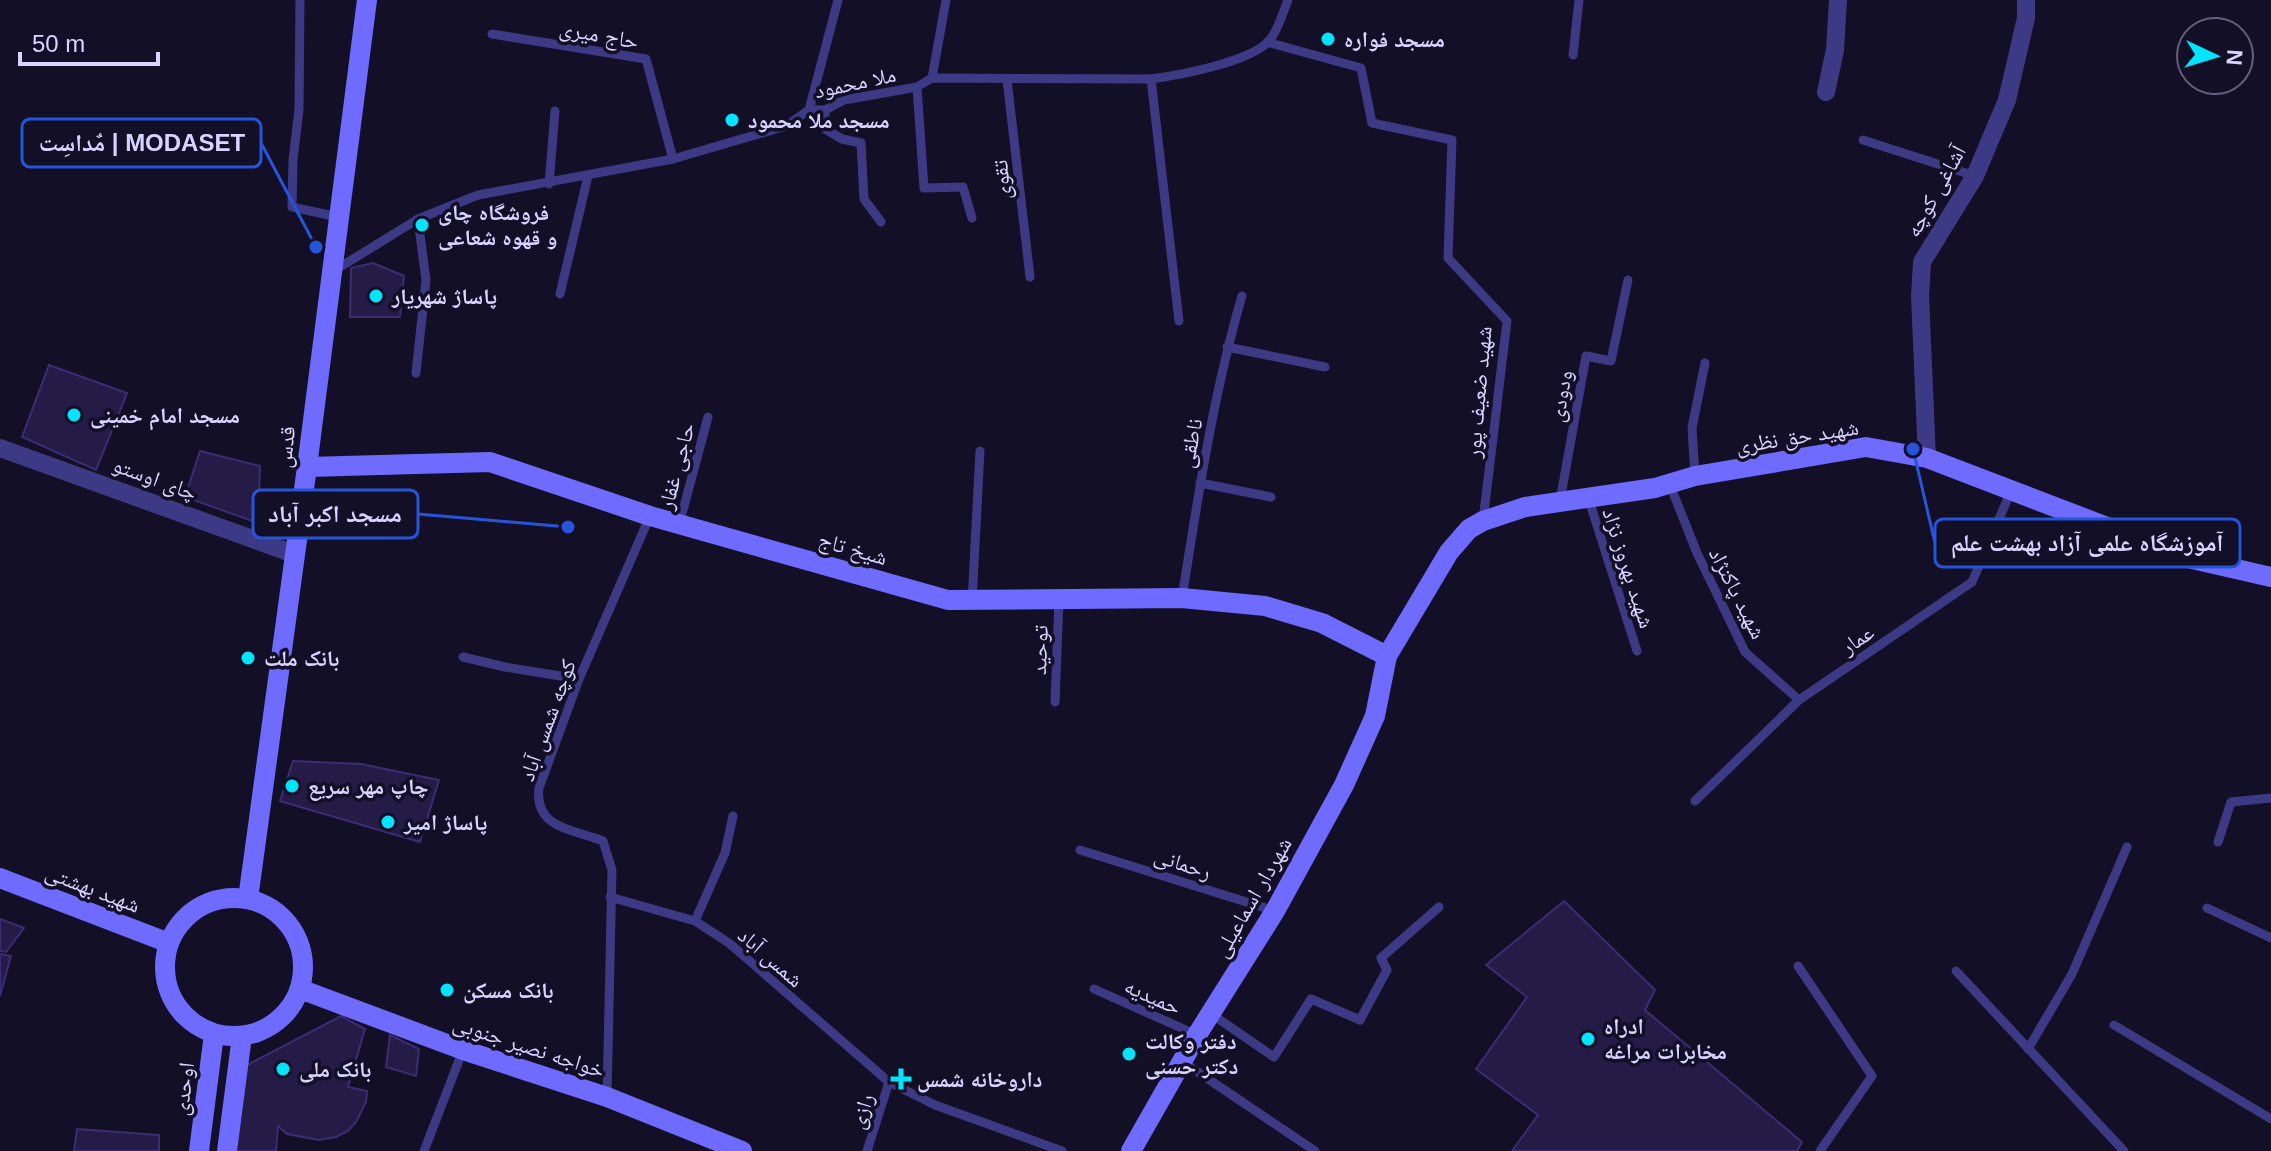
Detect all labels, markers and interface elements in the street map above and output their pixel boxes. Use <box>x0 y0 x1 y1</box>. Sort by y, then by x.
street label: حاج میری <box>557 15 641 55</box>
scale bar <box>20 16 158 66</box>
north arrow <box>2175 16 2255 96</box>
place label: مسجد فواره <box>1344 27 1445 52</box>
text: 50 m <box>32 30 85 57</box>
marker: مسجد فواره <box>1319 30 1337 48</box>
text: N <box>2221 49 2247 66</box>
street label: ملا محمود <box>812 62 898 103</box>
place label: مسجد ملا محمود <box>748 108 890 133</box>
marker: مسجد ملا محمود <box>723 111 741 129</box>
callout: مٌداسِت | MODASET <box>22 119 261 167</box>
text: مٌداسِت | MODASET <box>39 129 245 158</box>
street label: آشاغی کوچه <box>1900 141 1972 242</box>
street label: تقوی <box>987 158 1017 201</box>
place label: فروشگاه چای و قهوه شعاعی <box>438 200 558 251</box>
marker: فروشگاه چای و قهوه شعاعی <box>413 216 431 234</box>
place label: پاساژ شهریار <box>391 284 497 310</box>
marker: پاساژ شهریار <box>367 287 385 305</box>
street label: شهید ضعیف پور <box>1460 325 1498 460</box>
street label: ودودی <box>1544 368 1578 424</box>
place label: مسجد امام خمینی <box>90 403 240 431</box>
marker: مسجد امام خمینی <box>65 406 83 424</box>
street label: شهید حق نظری <box>1734 414 1860 460</box>
street label: ناطقی <box>1173 416 1208 470</box>
street label: حاجی غفار <box>653 420 701 513</box>
street label: قدس <box>271 425 301 470</box>
street label: چای اوستو <box>109 452 200 506</box>
callout: مسجد اکبر آباد <box>253 490 418 538</box>
text: مسجد اکبر آباد <box>268 500 402 528</box>
street label: شهید بهروز نژاد <box>1597 505 1660 631</box>
callout: آموزشگاه علمی آزاد بهشت علم <box>1935 519 2240 567</box>
street label: شیخ تاج <box>815 527 890 571</box>
text: آموزشگاه علمی آزاد بهشت علم <box>1951 529 2224 559</box>
street label: شهید پاکنژاد <box>1703 543 1771 644</box>
street label: عمار <box>1835 619 1878 660</box>
street label: توحید <box>1026 624 1053 676</box>
place label: بانک ملت <box>264 646 339 672</box>
marker: بانک ملت <box>239 649 257 667</box>
street label: کوچه شمس آباد <box>514 656 582 785</box>
place label: چاپ مهر سریع <box>308 774 429 801</box>
marker: چاپ مهر سریع <box>283 777 301 795</box>
place label: پاساژ امیر <box>403 810 487 836</box>
marker: پاساژ امیر <box>379 813 397 831</box>
street label: شهردار اسماعیلی <box>1208 833 1298 962</box>
street label: رحمانی <box>1151 843 1214 885</box>
street label: شهید بهشتی <box>42 859 144 919</box>
street label: شمس آباد <box>732 922 808 993</box>
street label: حمیدیه <box>1121 973 1185 1020</box>
place label: بانک مسکن <box>463 978 554 1004</box>
marker: بانک مسکن <box>438 981 456 999</box>
street label: خواجه نصیر جنوبی <box>450 1010 608 1084</box>
place label: ادراه مخابرات مراغه <box>1604 1014 1727 1065</box>
place label: دفتر وکالت دکتر حسنی <box>1145 1029 1238 1080</box>
marker: ادراه مخابرات مراغه <box>1579 1030 1597 1048</box>
marker: دفتر وکالت دکتر حسنی <box>1120 1045 1138 1063</box>
place label: بانک ملی <box>299 1057 371 1083</box>
marker: بانک ملی <box>274 1060 292 1078</box>
street label: اوحدی <box>168 1061 200 1117</box>
place label: داروخانه شمس <box>917 1067 1042 1093</box>
marker: داروخانه شمس <box>892 1070 910 1088</box>
street label: رازی <box>844 1090 880 1132</box>

